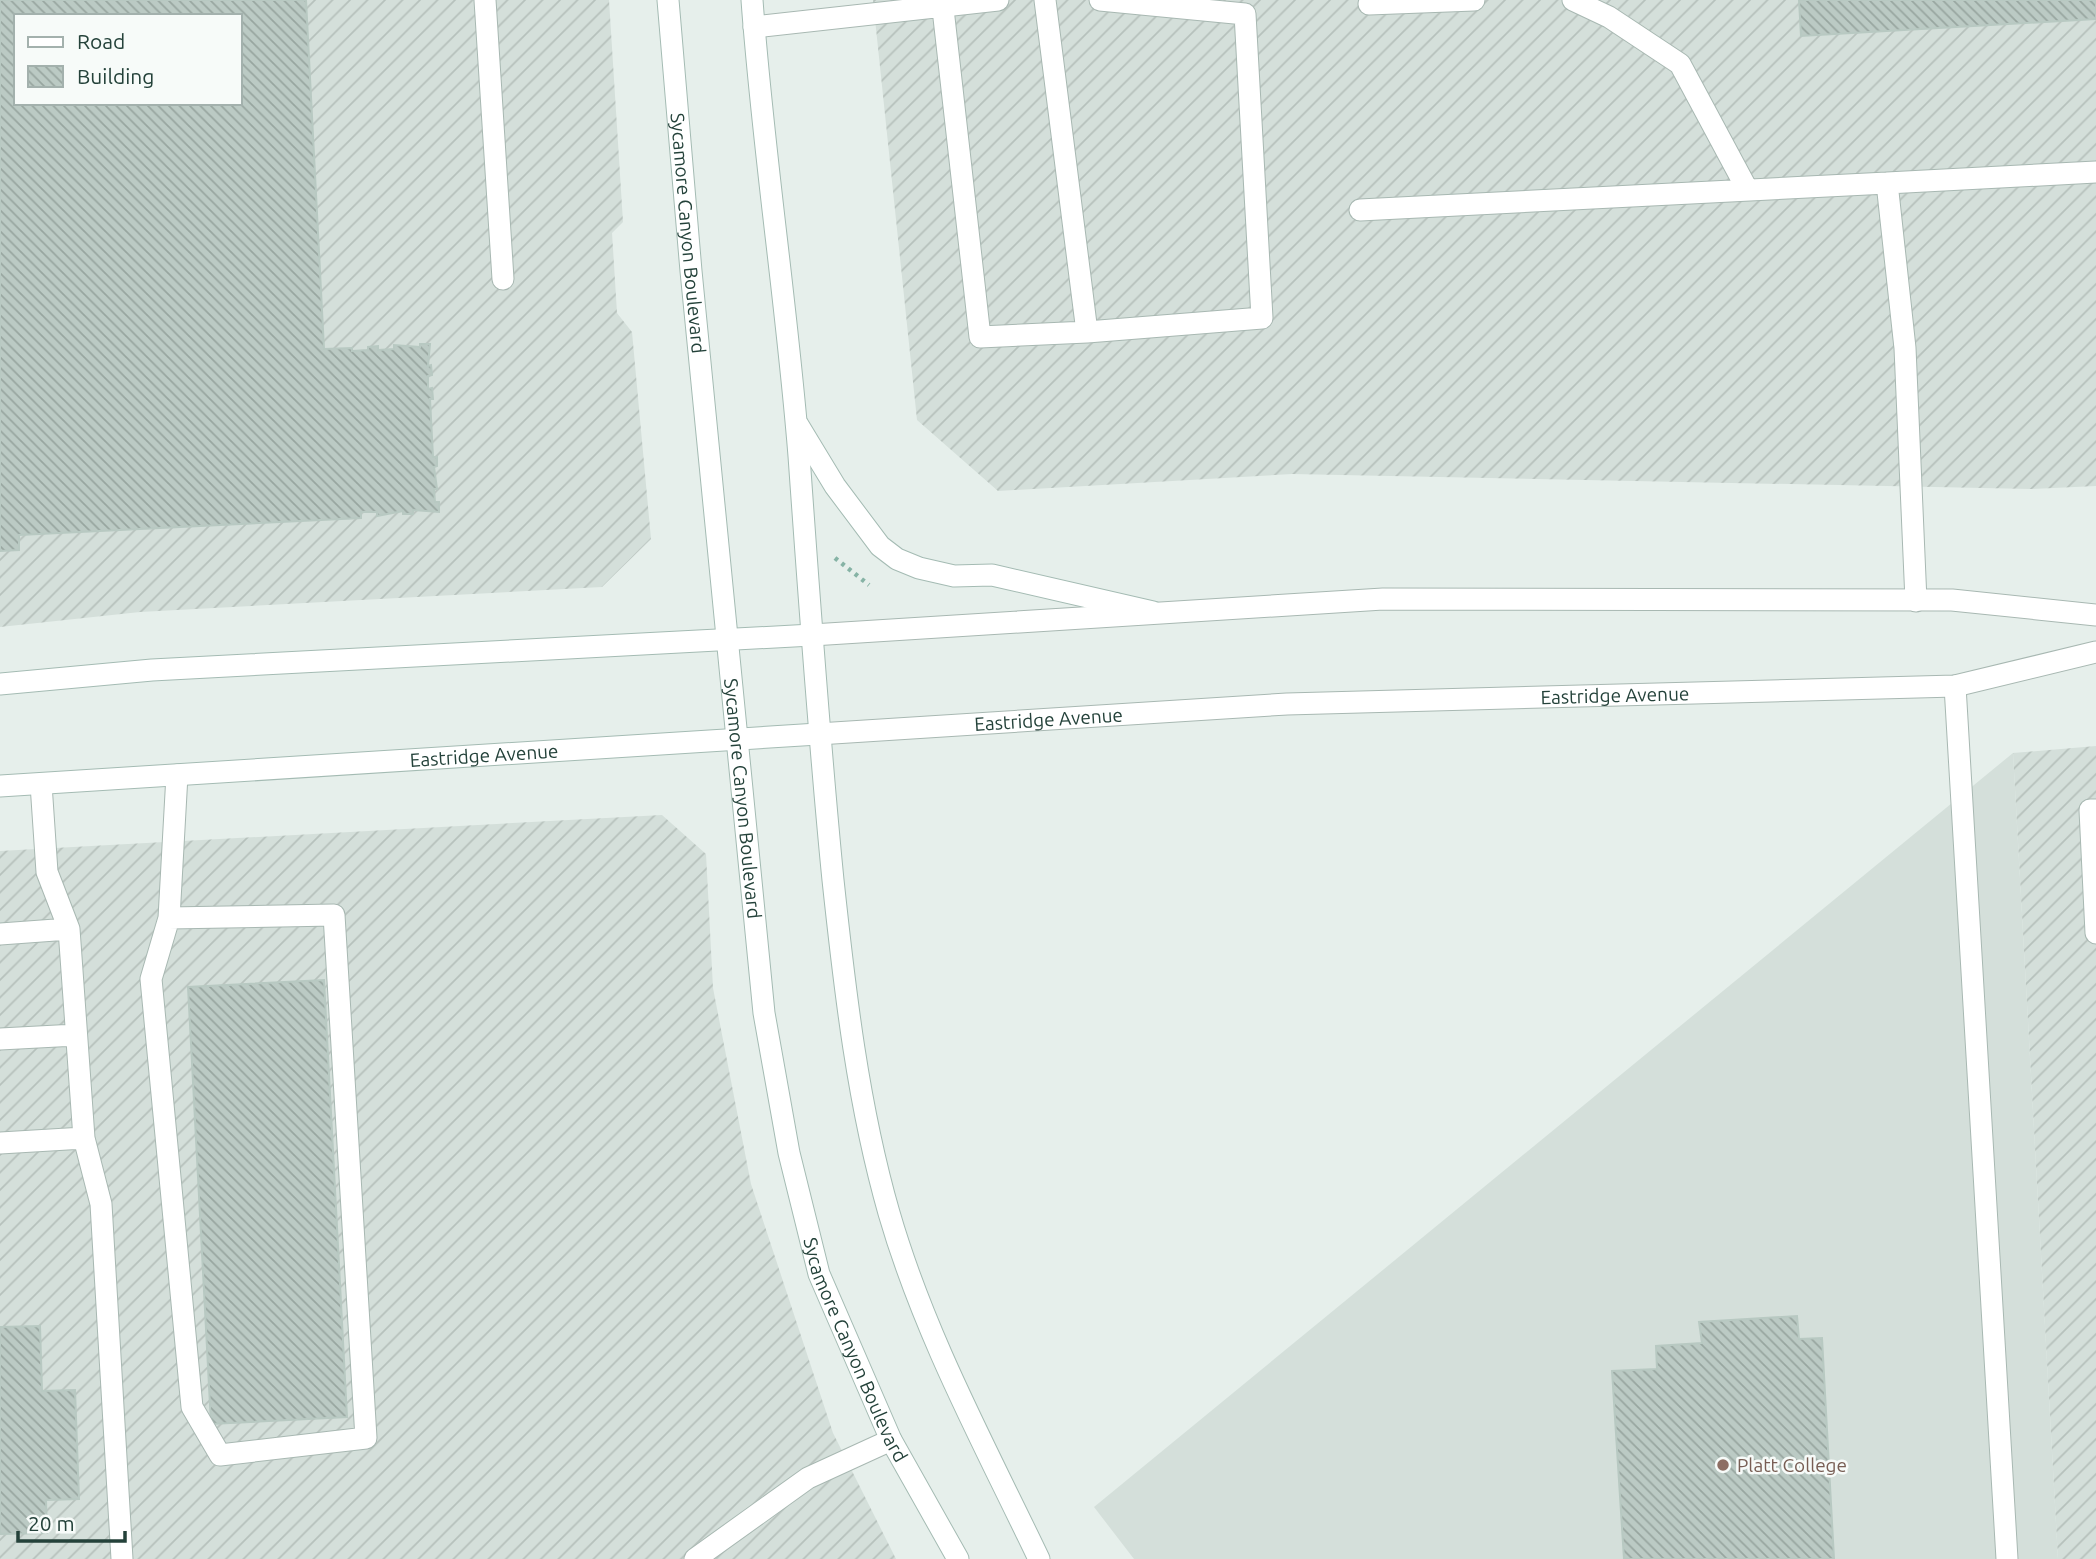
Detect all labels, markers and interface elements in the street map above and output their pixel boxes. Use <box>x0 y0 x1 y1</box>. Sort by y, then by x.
legend <box>14 14 242 105</box>
text: Road <box>77 29 125 53</box>
text: Building <box>77 64 154 88</box>
street label: Sycamore Canyon Boulevard <box>667 112 710 354</box>
street label: Sycamore Canyon Boulevard <box>720 677 766 920</box>
street label: Eastridge Avenue <box>1540 682 1690 708</box>
street label: Eastridge Avenue <box>974 704 1124 735</box>
street label: Eastridge Avenue <box>409 740 559 771</box>
street label: Sycamore Canyon Boulevard <box>799 1235 912 1466</box>
place label: Platt College <box>1737 1454 1847 1476</box>
marker: Platt College <box>1715 1457 1731 1473</box>
scale bar <box>18 1500 124 1544</box>
text: 20 m <box>28 1511 75 1535</box>

